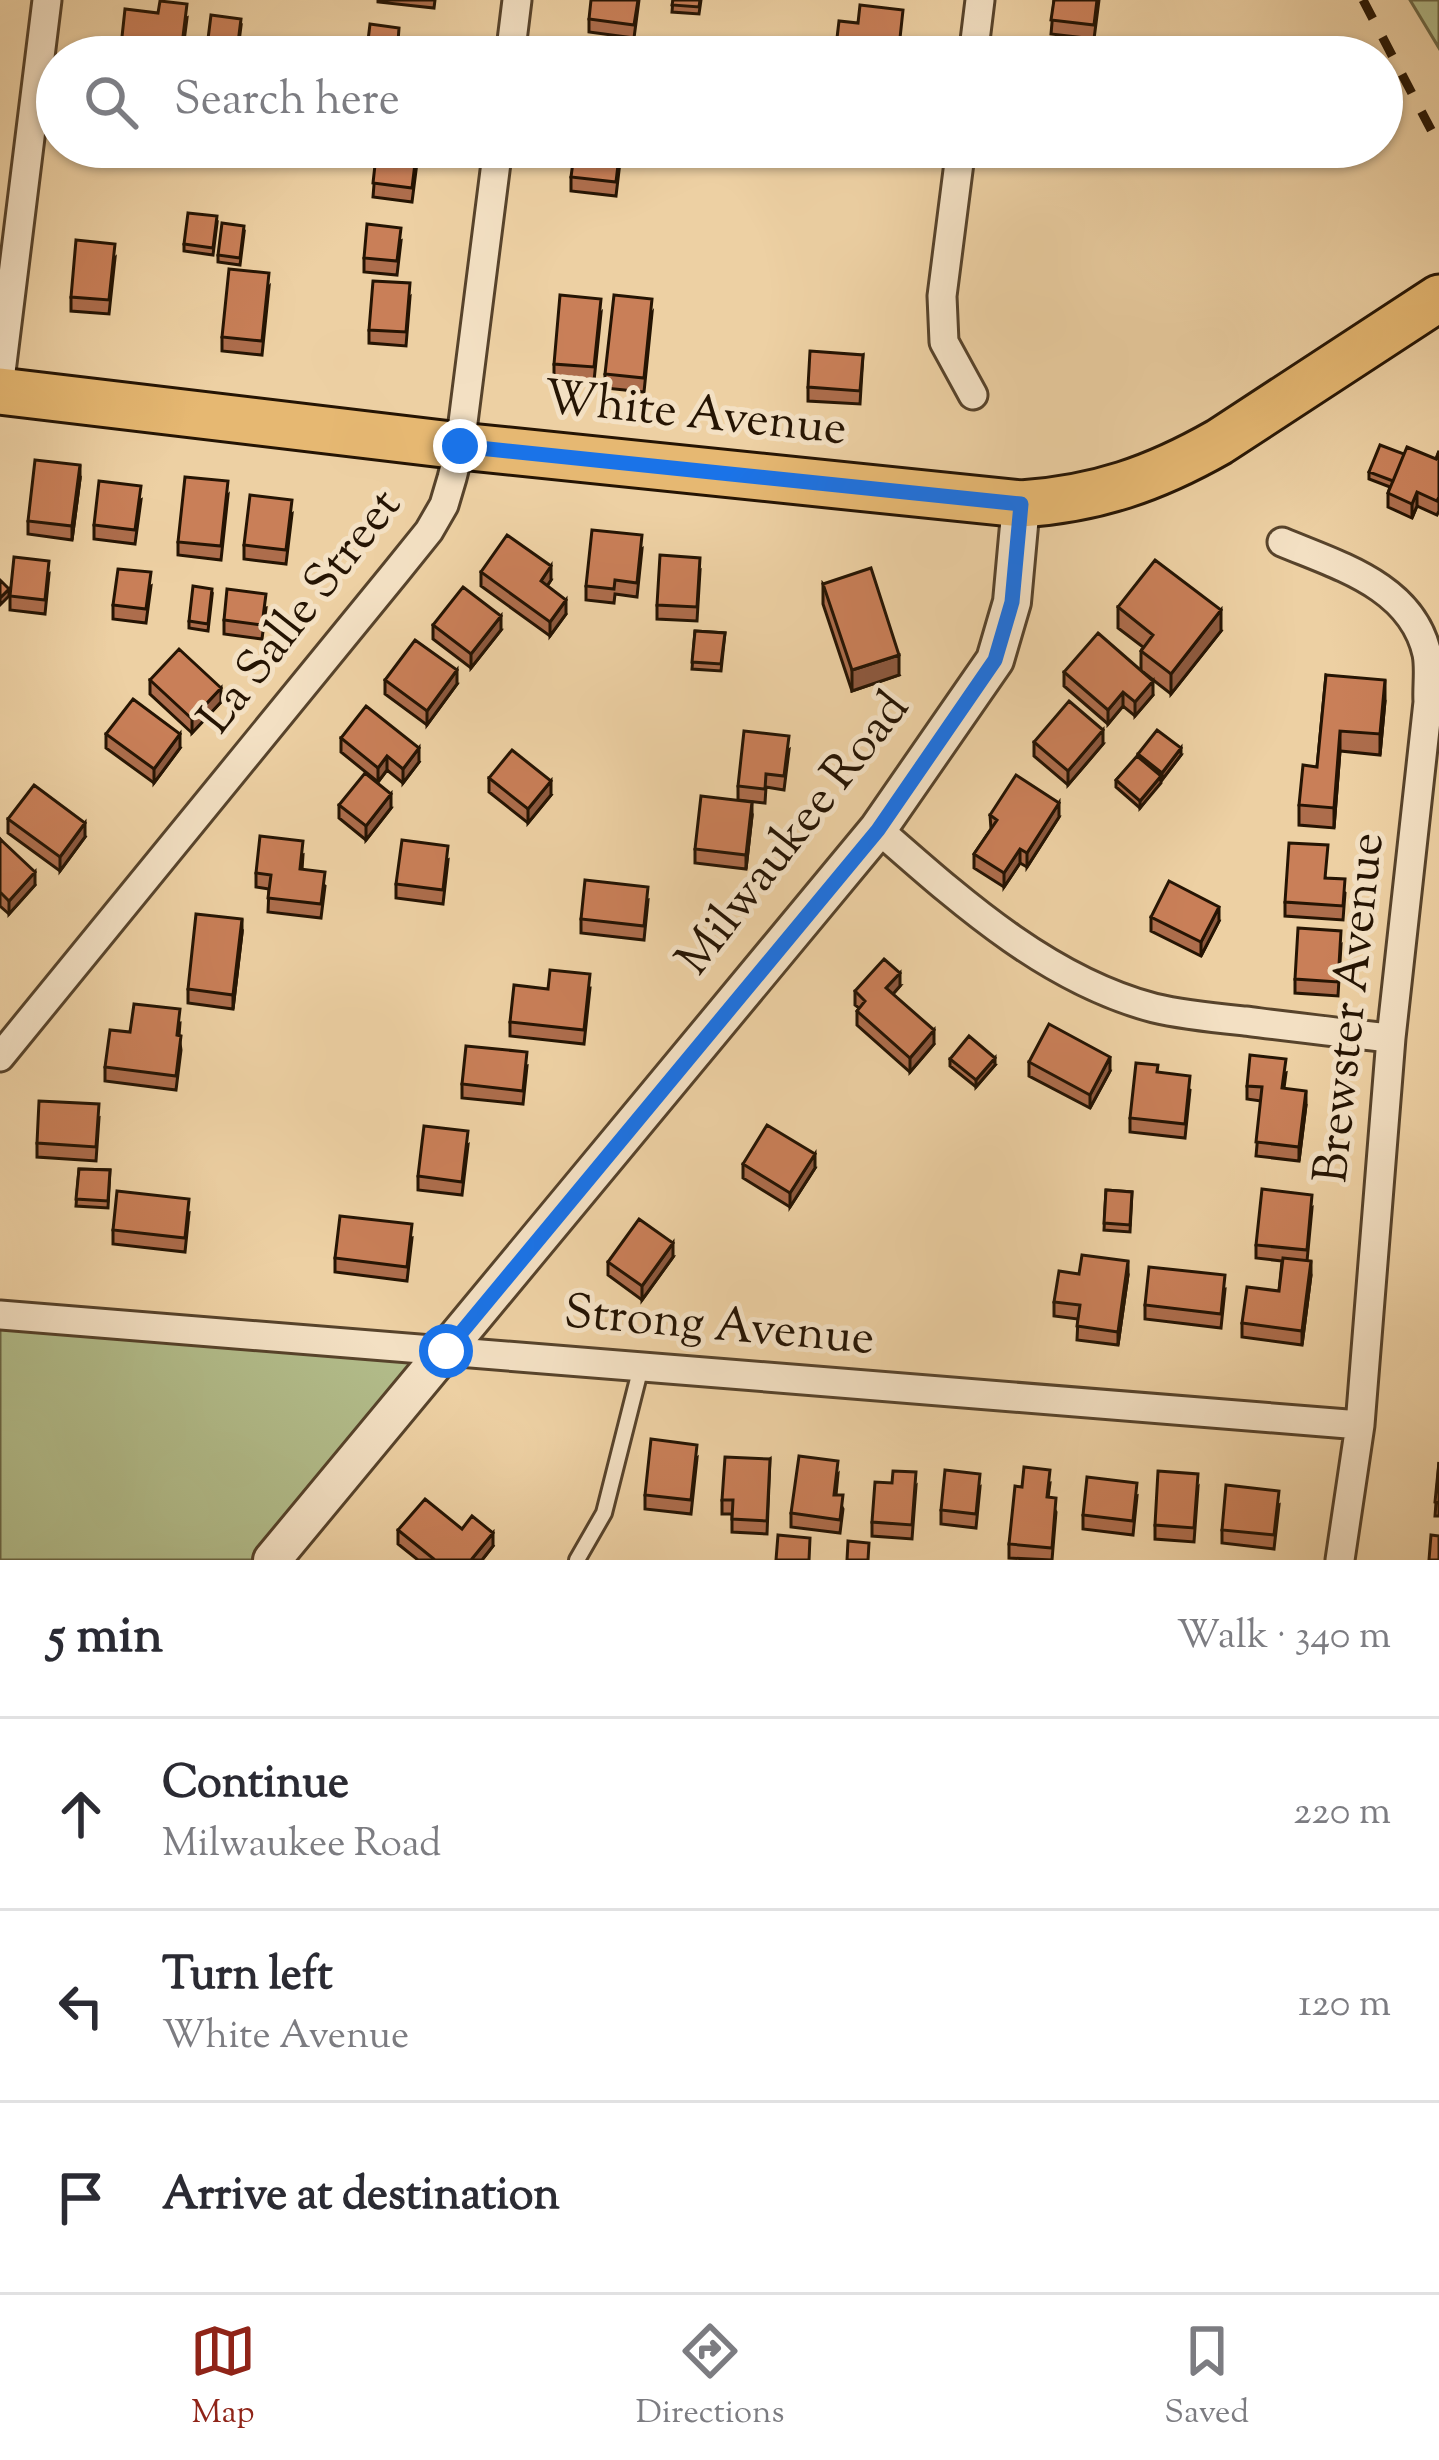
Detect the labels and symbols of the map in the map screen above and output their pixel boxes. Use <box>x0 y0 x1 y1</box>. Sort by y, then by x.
street label: White Avenue <box>540 366 850 466</box>
route end <box>433 419 487 473</box>
street label: La Salle Street <box>184 476 420 750</box>
street label: Milwaukee Road <box>662 678 928 992</box>
street label: Brewster Avenue <box>1299 829 1405 1187</box>
street label: Strong Avenue <box>561 1280 877 1376</box>
route start <box>419 1324 473 1378</box>

